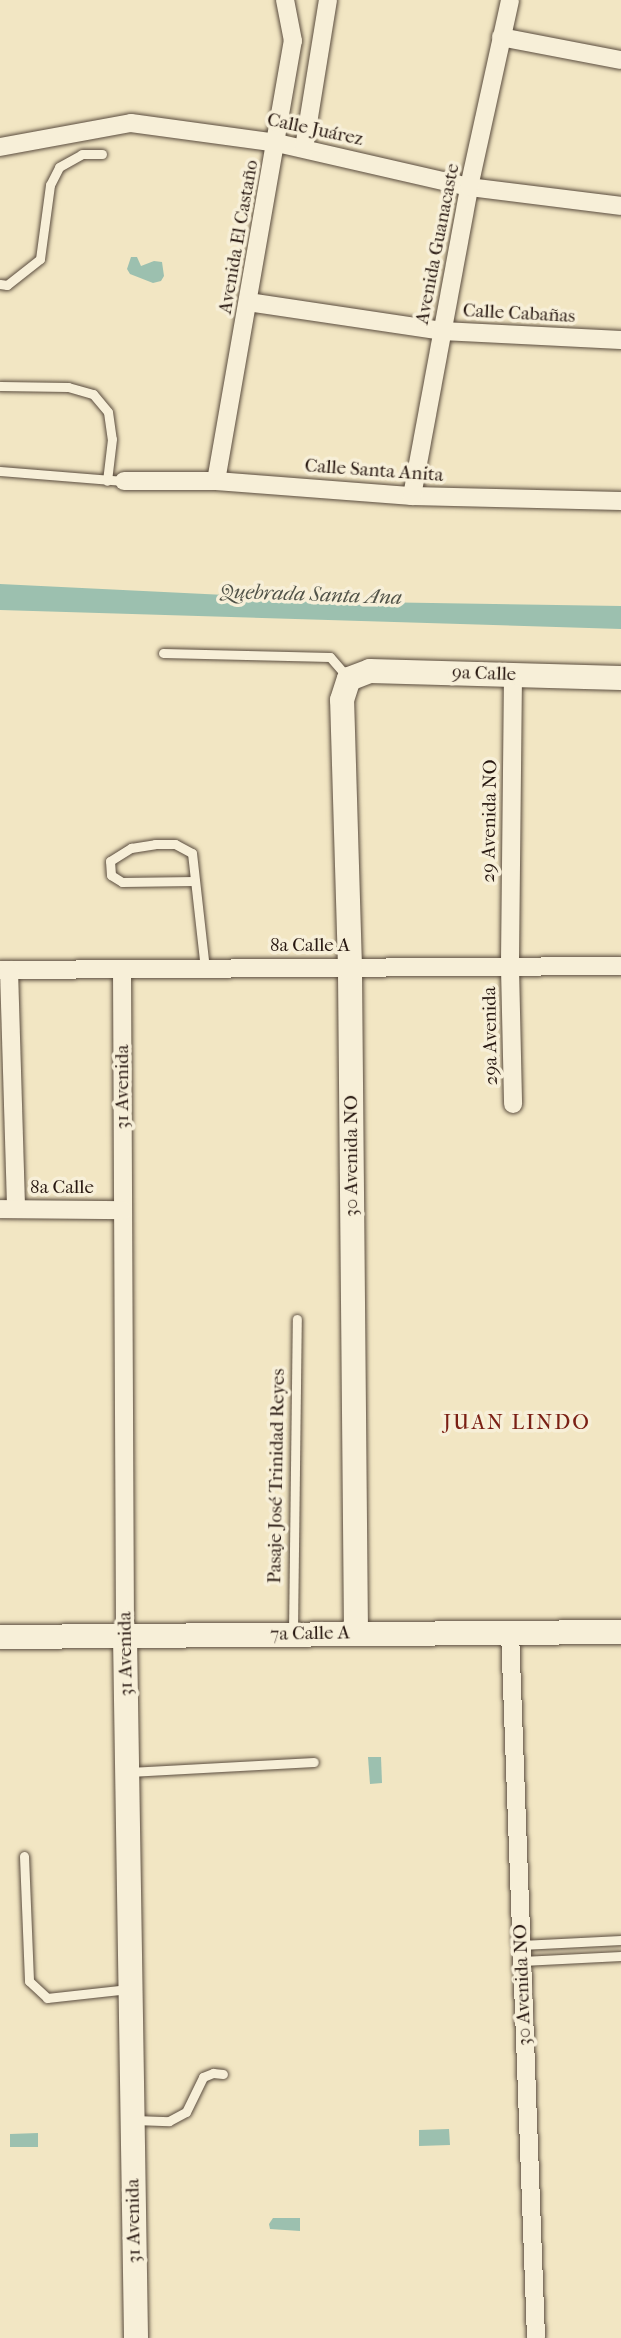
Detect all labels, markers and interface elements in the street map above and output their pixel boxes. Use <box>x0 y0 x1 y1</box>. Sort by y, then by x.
street label: Calle Juárez <box>265 109 365 151</box>
street label: Avenida El Castaño <box>214 158 264 316</box>
street label: Avenida Guanacaste <box>411 162 465 326</box>
street label: Calle Cabañas <box>462 300 576 328</box>
street label: Calle Santa Anita <box>304 455 444 487</box>
water label: Quebrada Santa Ana <box>220 578 402 610</box>
street label: 9a Calle <box>452 661 516 687</box>
street label: 29 Avenida NO <box>478 759 502 883</box>
street label: 8a Calle A <box>270 935 350 957</box>
street label: 29a Avenida <box>479 986 503 1086</box>
street label: 31 Avenida <box>112 1045 134 1129</box>
street label: 30 Avenida NO <box>341 1095 363 1217</box>
street label: 8a Calle <box>30 1177 94 1199</box>
street label: Pasaje José Trinidad Reyes <box>264 1368 290 1584</box>
district label: JUAN LINDO <box>444 1409 590 1435</box>
street label: 31 Avenida <box>114 1611 138 1697</box>
street label: 7a Calle A <box>270 1622 350 1646</box>
street label: 30 Avenida NO <box>509 1924 537 2046</box>
street label: 31 Avenida <box>122 2178 146 2264</box>

